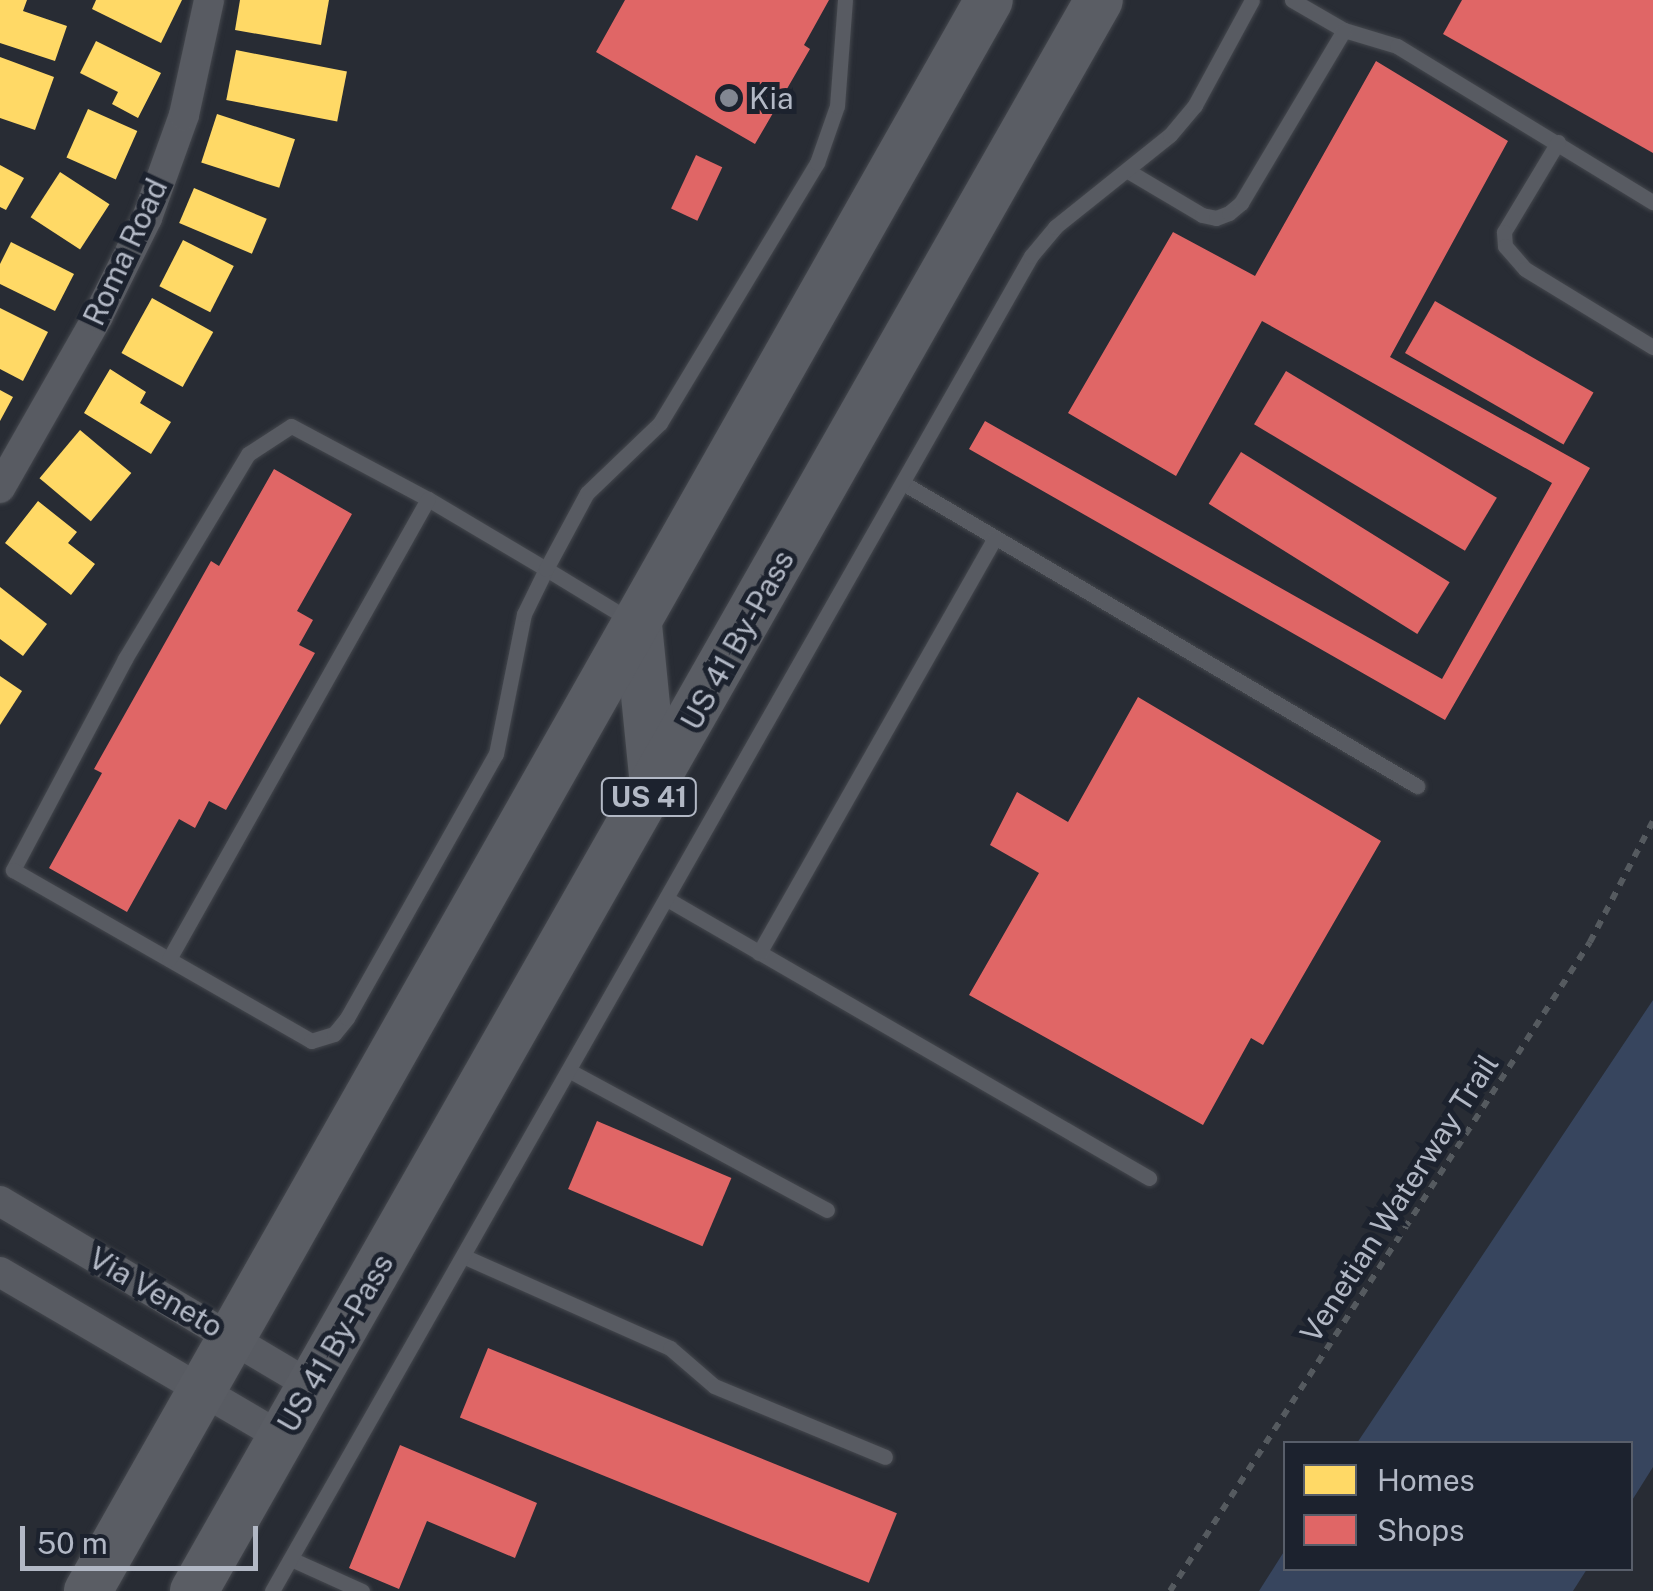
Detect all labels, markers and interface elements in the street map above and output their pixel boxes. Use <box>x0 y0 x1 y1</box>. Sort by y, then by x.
place label: Kia <box>749 80 793 116</box>
marker: Kia <box>718 87 740 109</box>
street label: Roma Road <box>75 173 175 331</box>
street label: US 41 By-Pass <box>673 544 801 736</box>
road number: US 41 <box>599 774 699 820</box>
street label: Venetian Waterway Trail <box>1292 1047 1506 1349</box>
street label: Via Veneto <box>82 1239 230 1345</box>
street label: US 41 By-Pass <box>270 1248 400 1438</box>
legend <box>1283 1441 1633 1571</box>
text: Homes <box>1377 1462 1475 1498</box>
scale bar <box>25 1506 262 1568</box>
text: Shops <box>1377 1512 1464 1548</box>
text: 50 m <box>37 1525 108 1561</box>

